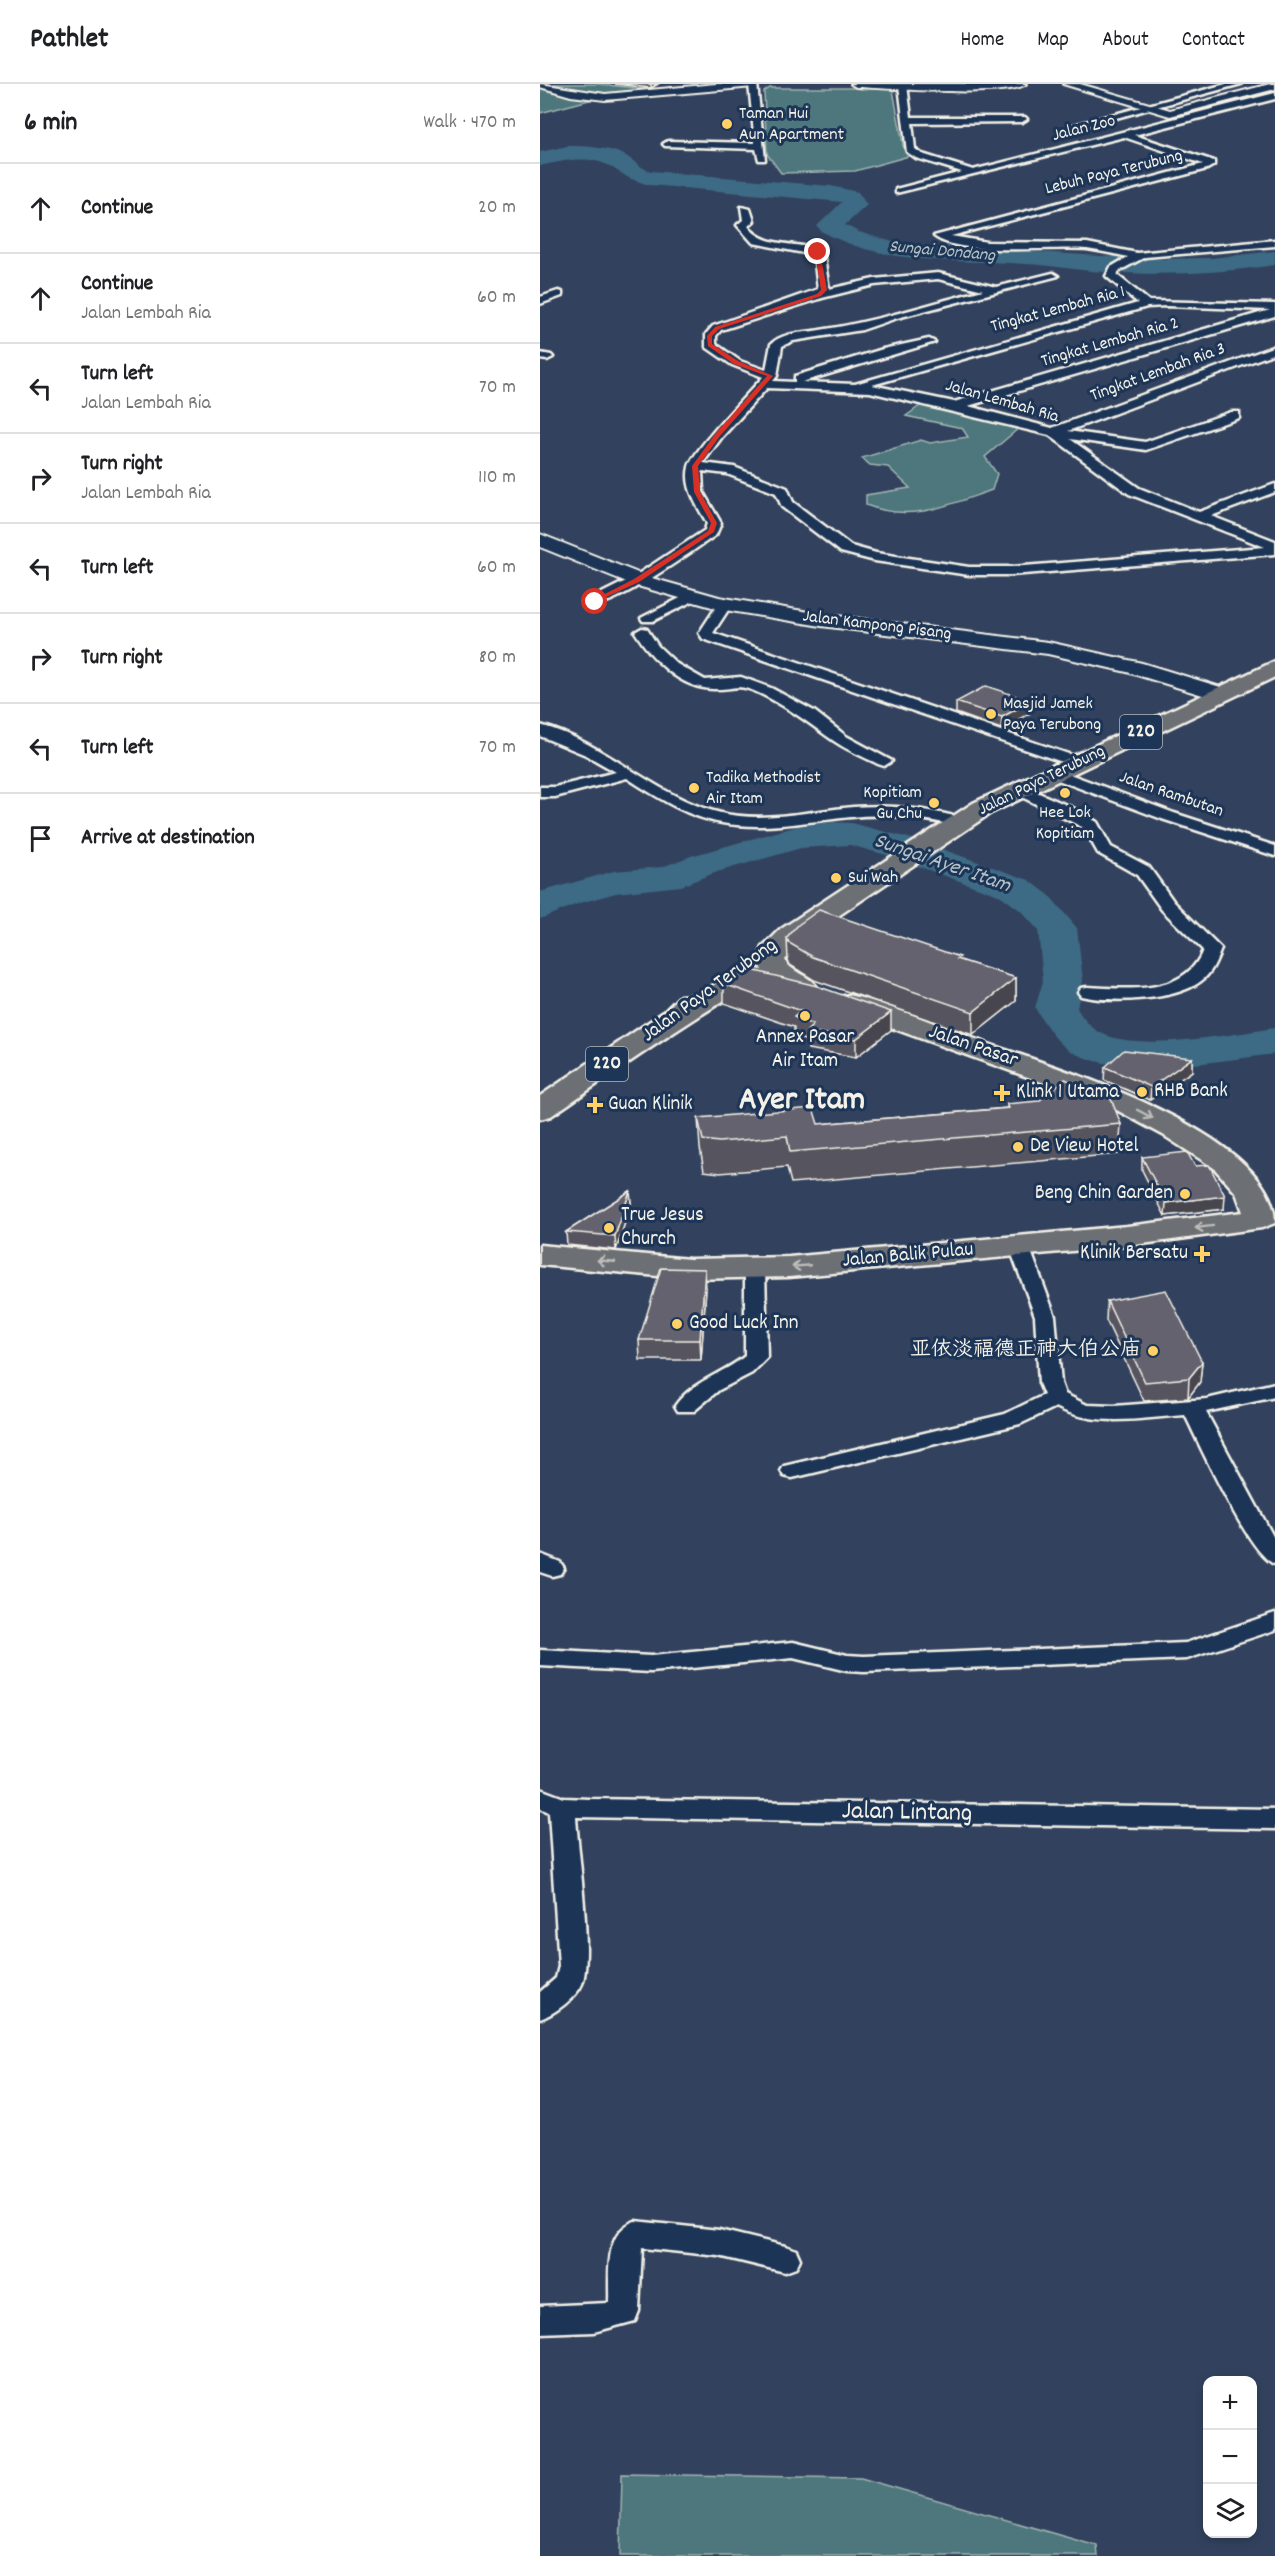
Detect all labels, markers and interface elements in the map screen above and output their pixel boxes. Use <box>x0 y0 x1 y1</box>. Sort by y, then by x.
text: Pathlet <box>30 21 108 61</box>
text: Home <box>960 26 1004 56</box>
text: Map <box>1037 26 1069 56</box>
text: About <box>1102 26 1149 56</box>
text: Contact <box>1182 26 1245 56</box>
place label: Taman Hui Aun Apartment <box>739 102 845 148</box>
text: 6 min <box>24 105 77 142</box>
text: Walk · 470 m <box>423 109 516 137</box>
street label: Jalan Zoo <box>1050 109 1118 149</box>
marker: Taman Hui Aun Apartment <box>720 117 734 131</box>
street label: Lebuh Paya Terubung <box>1043 144 1186 202</box>
icon: ahead <box>24 192 57 225</box>
text: Continue <box>81 193 153 224</box>
text: 20 m <box>478 194 516 222</box>
water label: Sungai Dondang <box>888 235 997 269</box>
route end <box>804 238 830 264</box>
text: Continue <box>81 269 153 300</box>
street label: Tingkat Lembah Ria 1 <box>988 280 1128 340</box>
icon: ahead <box>24 282 57 315</box>
text: 60 m <box>477 284 516 312</box>
text: Jalan Lembah Ria <box>81 300 211 328</box>
street label: Tingkat Lembah Ria 2 <box>1038 311 1182 375</box>
street label: Tingkat Lembah Ria 3 <box>1087 337 1229 409</box>
text: Turn left <box>81 359 153 390</box>
icon: left <box>24 372 57 405</box>
text: 70 m <box>479 374 516 402</box>
street label: Jalan Lembah Ria <box>942 374 1062 430</box>
text: Jalan Lembah Ria <box>81 390 211 418</box>
text: Turn right <box>81 449 163 480</box>
icon: right <box>24 462 57 495</box>
text: 110 m <box>478 464 516 492</box>
text: Jalan Lembah Ria <box>81 480 211 508</box>
icon: left <box>24 552 57 585</box>
text: Turn left <box>81 553 153 584</box>
text: 60 m <box>477 554 516 582</box>
route start <box>581 588 607 614</box>
street label: Jalan Kampong Pisang <box>801 604 953 648</box>
icon: right <box>24 642 57 675</box>
text: Turn right <box>81 643 163 674</box>
text: 80 m <box>479 644 516 672</box>
place label: Masjid Jamek Paya Terubong <box>1003 692 1101 738</box>
marker: Masjid Jamek Paya Terubong <box>984 707 998 721</box>
road number: 220 <box>1120 715 1162 749</box>
icon: left <box>24 732 57 765</box>
text: Turn left <box>81 733 153 764</box>
text: 70 m <box>479 734 516 762</box>
street label: Jalan Paya Terubung <box>975 739 1110 822</box>
street label: Jalan Rambutan <box>1116 765 1226 825</box>
place label: Tadika Methodist Air Itam <box>706 766 821 812</box>
marker: Tadika Methodist Air Itam <box>687 781 701 795</box>
place label: Kopitiam Gu Chu <box>863 781 922 827</box>
marker: Hee Lok Kopitiam <box>1058 786 1072 800</box>
marker: Kopitiam Gu Chu <box>927 796 941 810</box>
place label: Hee Lok Kopitiam <box>1036 801 1094 847</box>
icon: arrive <box>24 822 57 855</box>
text: Arrive at destination <box>81 823 255 854</box>
water label: Sungai Ayer Itam <box>870 826 1015 902</box>
place label: Sui Wah <box>848 866 898 891</box>
marker: Sui Wah <box>829 871 843 885</box>
street label: Jalan Paya Terubong <box>636 931 784 1051</box>
marker: Annex Pasar Air Itam <box>798 1009 812 1023</box>
street label: Jalan Pasar <box>924 1018 1022 1076</box>
place label: Annex Pasar Air Itam <box>756 1023 854 1077</box>
road number: 220 <box>586 1047 628 1081</box>
place label: RHB Bank <box>1154 1077 1228 1107</box>
district label: Ayer Itam <box>739 1078 865 1125</box>
place label: Klink 1 Utama <box>1016 1078 1120 1108</box>
marker: Klink 1 Utama <box>993 1084 1011 1102</box>
marker: RHB Bank <box>1135 1085 1149 1099</box>
place label: Guan Klinik <box>608 1090 693 1120</box>
marker: Guan Klinik <box>586 1096 604 1114</box>
one-way arrow <box>1136 1109 1154 1120</box>
place label: De View Hotel <box>1030 1132 1139 1162</box>
marker: De View Hotel <box>1011 1140 1025 1154</box>
place label: Beng Chin Garden <box>1035 1179 1173 1209</box>
marker: Beng Chin Garden <box>1178 1187 1192 1201</box>
place label: True Jesus Church <box>621 1201 704 1255</box>
marker: True Jesus Church <box>602 1221 616 1235</box>
one-way arrow <box>1195 1222 1214 1233</box>
street label: Jalan Balik Pulau <box>841 1235 975 1277</box>
place label: Klinik Bersatu <box>1080 1239 1188 1269</box>
marker: Klinik Bersatu <box>1193 1245 1211 1263</box>
one-way arrow <box>597 1255 617 1266</box>
one-way arrow <box>791 1261 811 1272</box>
place label: Good Luck Inn <box>689 1309 798 1339</box>
marker: Good Luck Inn <box>670 1317 684 1331</box>
place label: 亚依淡福德正神大伯公庙 <box>910 1336 1141 1366</box>
marker: 亚依淡福德正神大伯公庙 <box>1146 1344 1160 1358</box>
street label: Jalan Lintang <box>841 1793 973 1833</box>
map controls <box>1203 2376 1257 2538</box>
button: + <box>1203 2376 1257 2430</box>
button: − <box>1203 2430 1257 2484</box>
button: layers <box>1203 2484 1257 2538</box>

